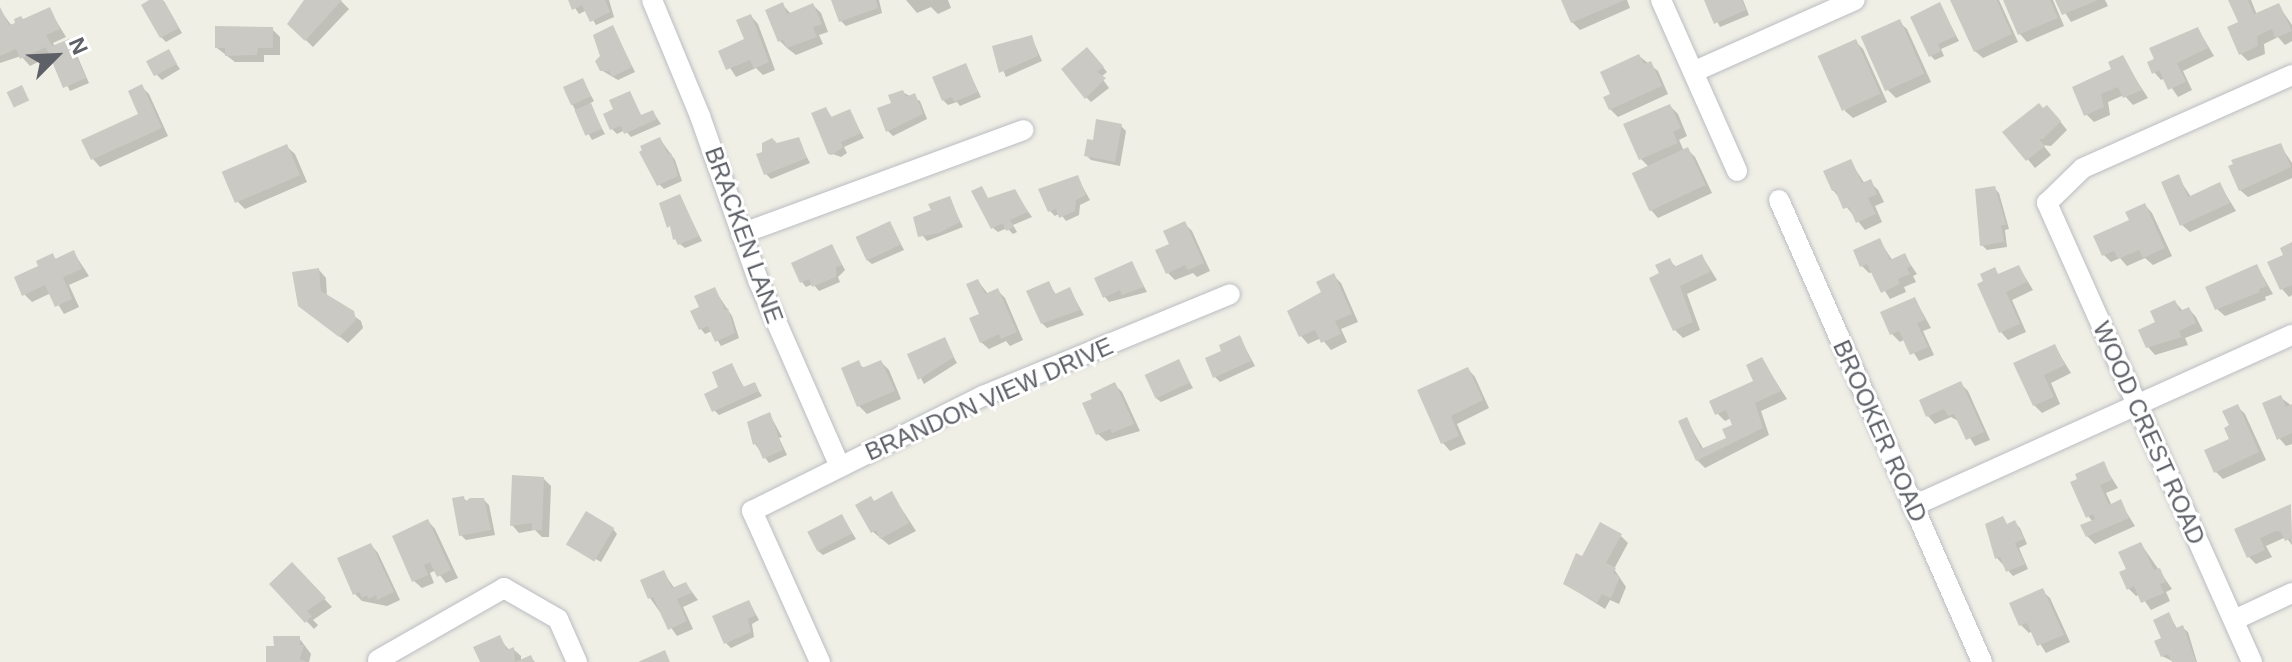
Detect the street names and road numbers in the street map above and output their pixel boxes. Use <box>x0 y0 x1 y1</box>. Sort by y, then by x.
street label: BRACKEN LANE <box>699 143 789 327</box>
street label: WOOD CREST ROAD <box>2087 317 2211 549</box>
street label: BRANDON VIEW DRIVE <box>861 331 1117 467</box>
street label: BROOKER ROAD <box>1827 336 1933 526</box>

